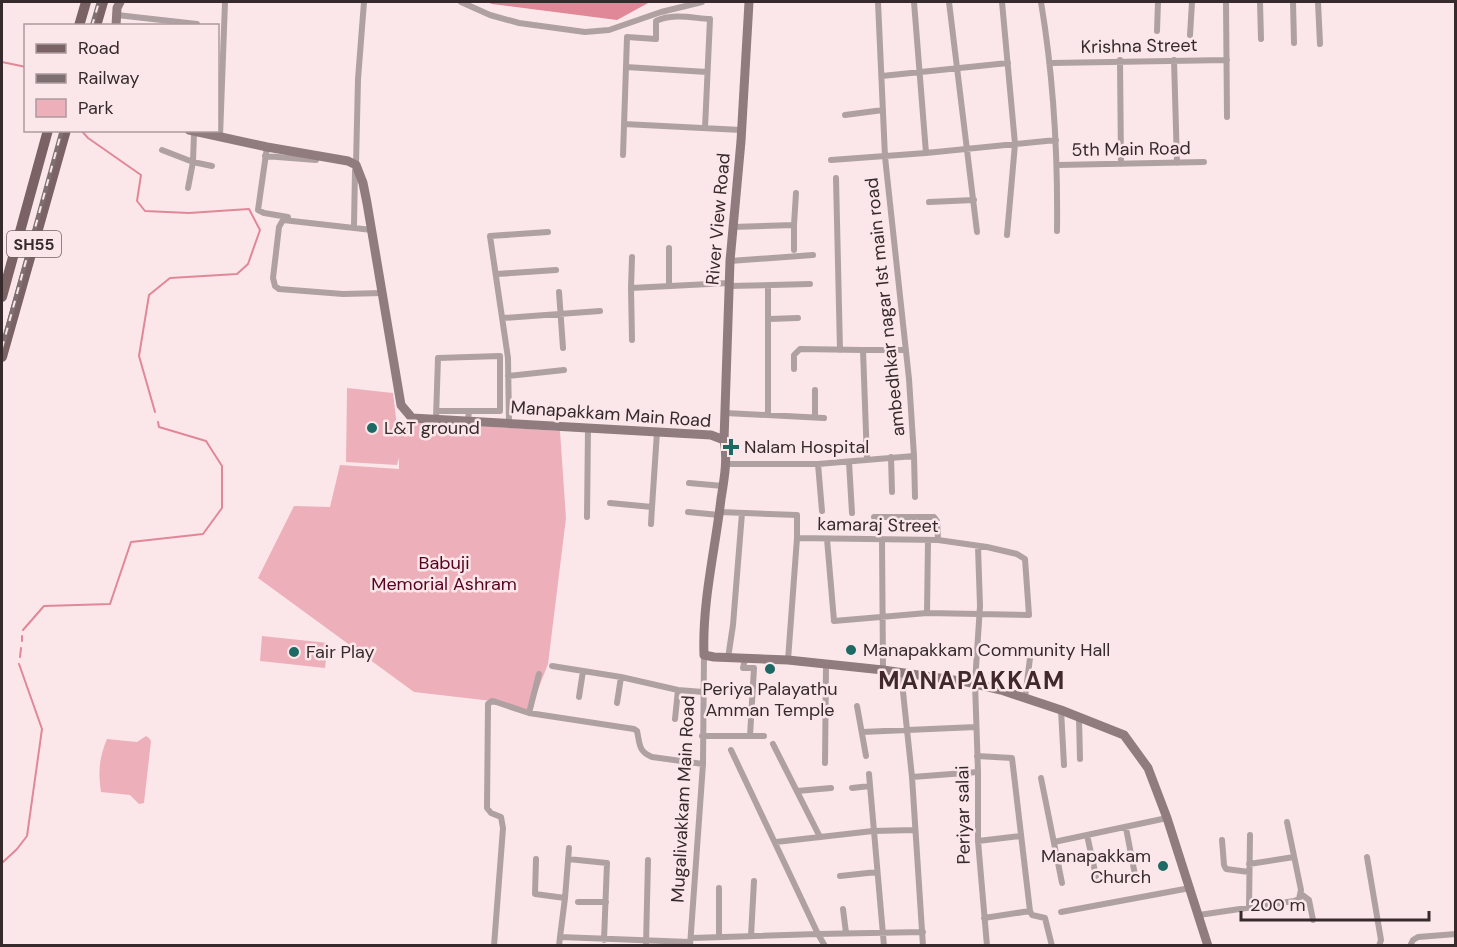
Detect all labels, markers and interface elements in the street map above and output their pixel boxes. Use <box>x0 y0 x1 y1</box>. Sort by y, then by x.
legend <box>24 24 219 132</box>
street label: Krishna Street <box>1080 33 1198 59</box>
text: Road <box>78 36 120 60</box>
text: Railway <box>78 66 140 90</box>
text: Park <box>78 96 114 120</box>
street label: 5th Main Road <box>1071 136 1191 162</box>
street label: River View Road <box>700 152 736 286</box>
street label: ambedhkar nagar 1st main road <box>859 176 911 438</box>
road number: SH55 <box>7 231 61 257</box>
street label: Manapakkam Main Road <box>510 395 712 433</box>
place label: L&T ground <box>384 416 480 440</box>
marker: L&T ground <box>365 421 379 435</box>
place label: Nalam Hospital <box>744 435 869 459</box>
marker: Nalam Hospital <box>722 438 740 456</box>
street label: kamaraj Street <box>817 512 939 538</box>
park label: Babuji Memorial Ashram <box>371 551 517 596</box>
place label: Manapakkam Community Hall <box>863 638 1110 662</box>
place label: Fair Play <box>306 640 375 664</box>
marker: Manapakkam Community Hall <box>844 643 858 657</box>
marker: Fair Play <box>287 645 301 659</box>
marker: Periya Palayathu Amman Temple <box>763 662 777 676</box>
district label: MANAPAKKAM <box>878 665 1066 696</box>
place label: Periya Palayathu Amman Temple <box>702 677 838 722</box>
street label: Mugalivakkam Main Road <box>666 695 700 903</box>
street label: Periyar salai <box>950 765 976 865</box>
place label: Manapakkam Church <box>1041 844 1151 889</box>
marker: Manapakkam Church <box>1156 859 1170 873</box>
scale bar <box>1241 884 1428 922</box>
text: 200 m <box>1250 893 1306 917</box>

